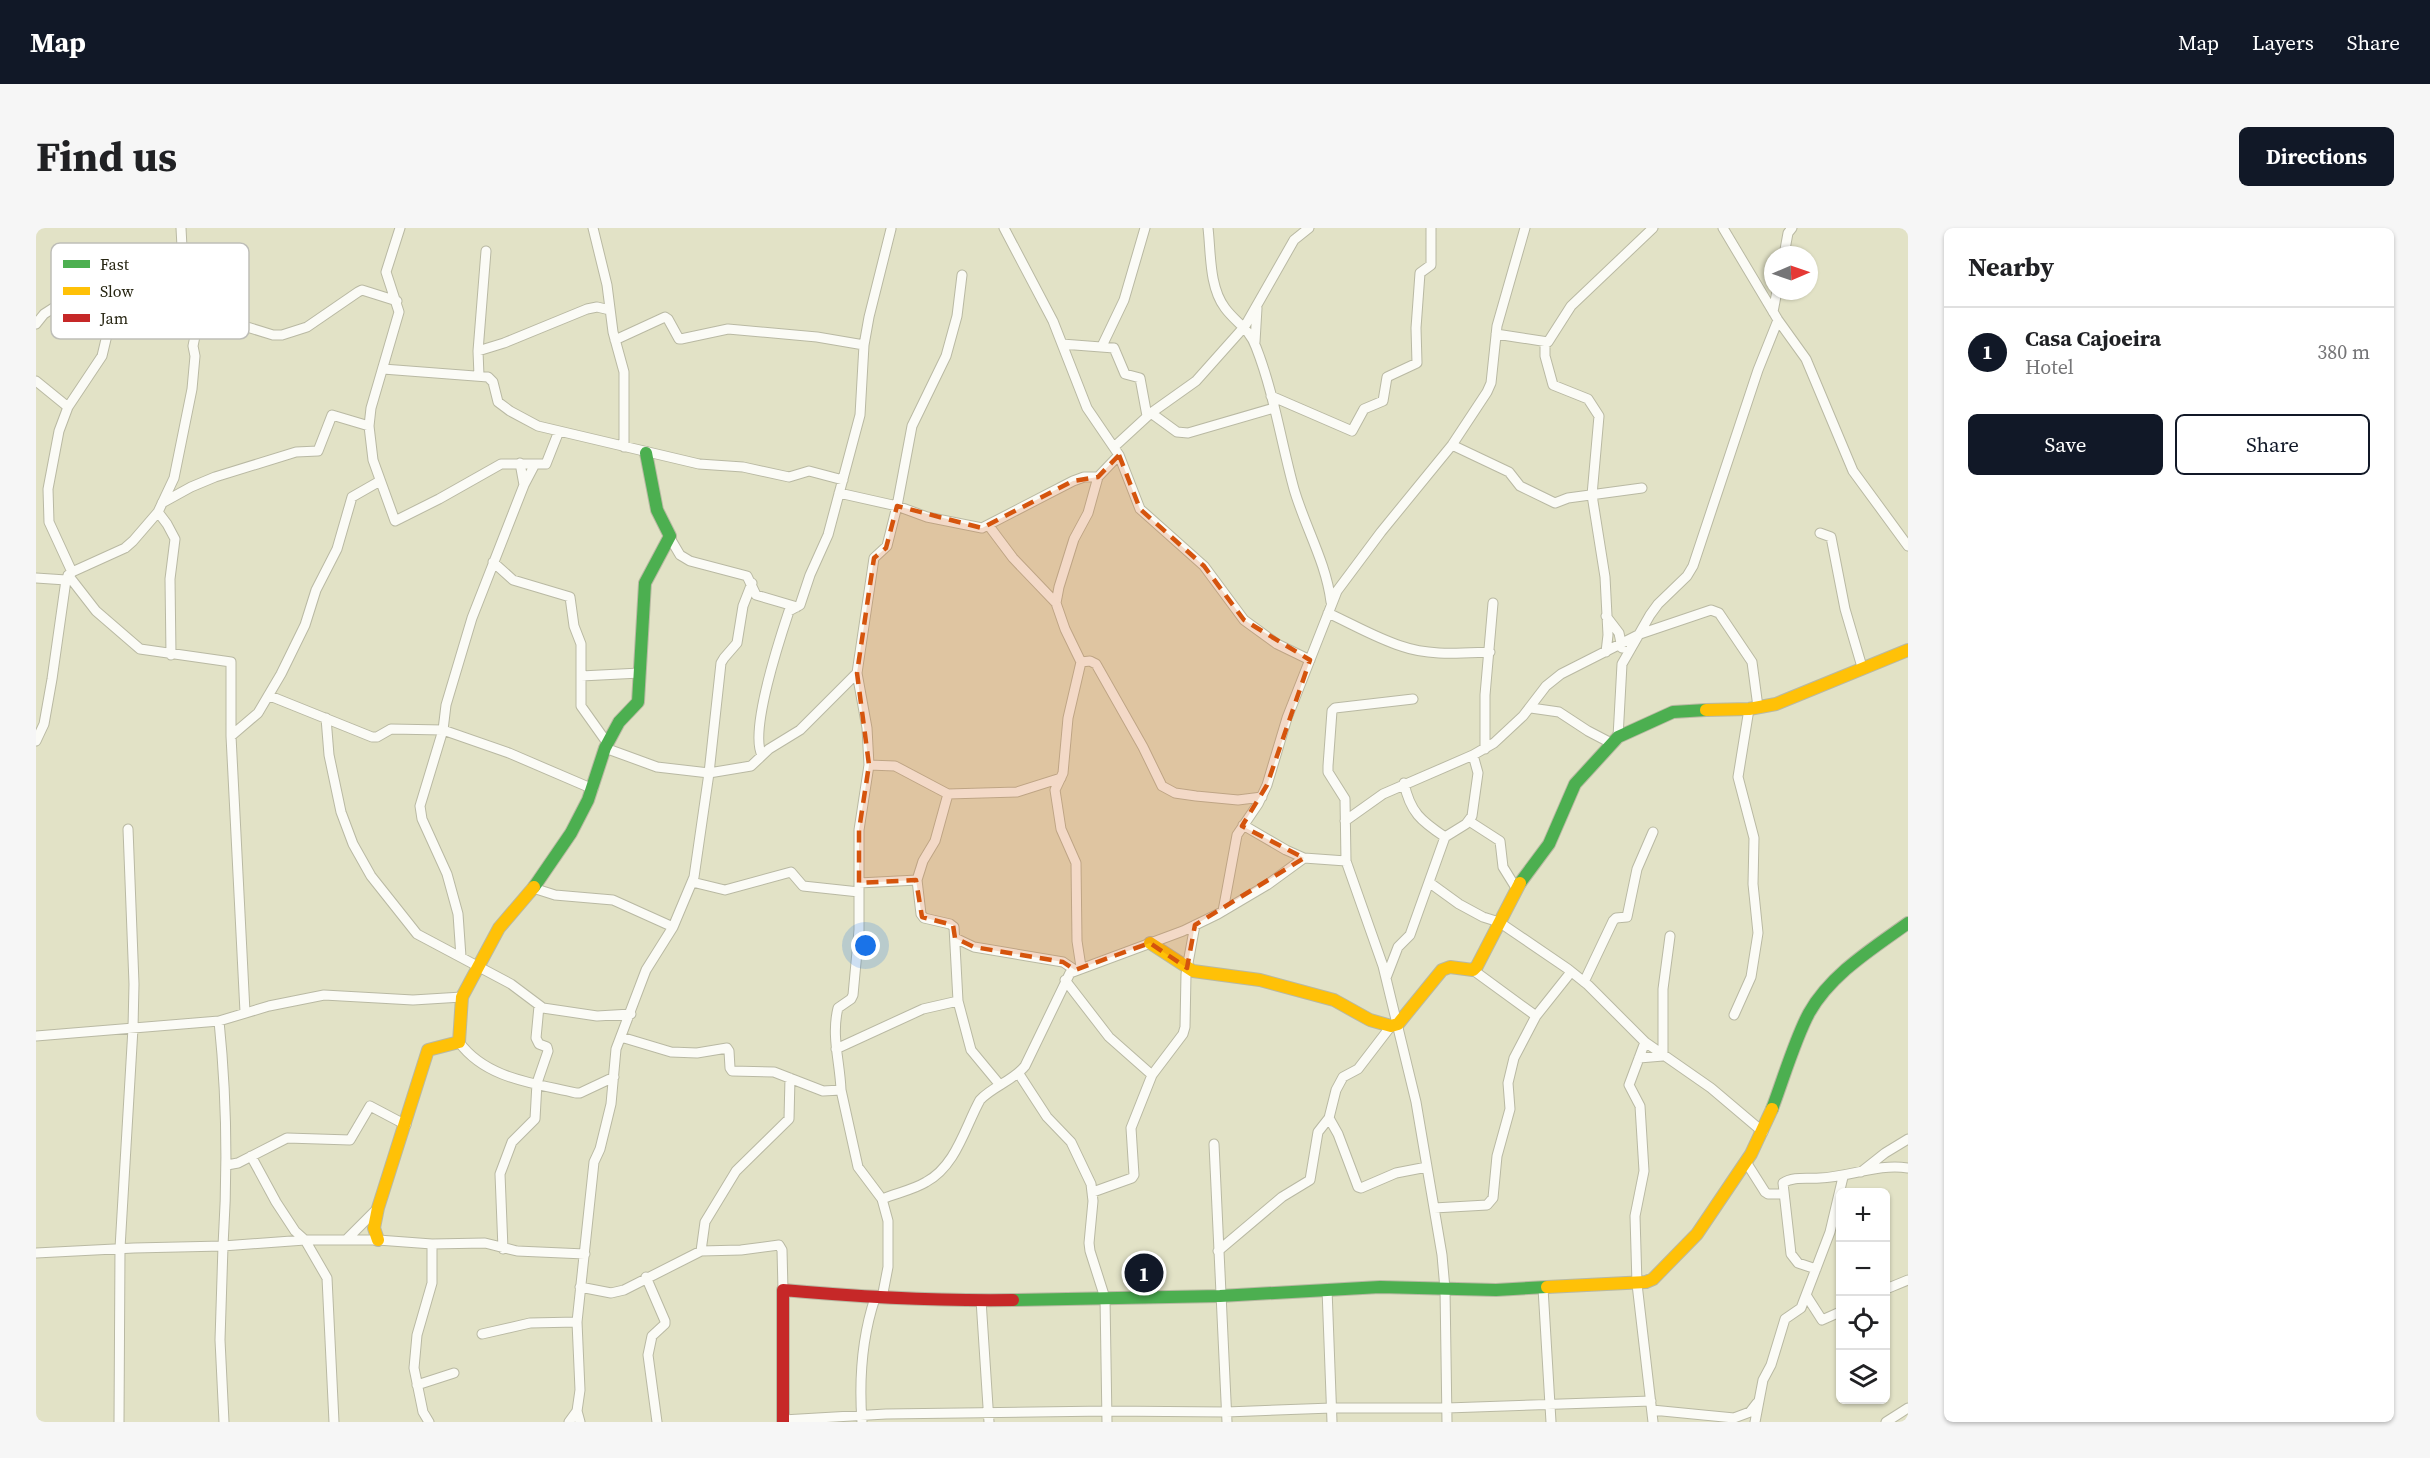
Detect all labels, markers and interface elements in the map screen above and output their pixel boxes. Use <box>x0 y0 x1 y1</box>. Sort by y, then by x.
text: Map <box>30 23 86 61</box>
text: Map <box>2178 28 2219 57</box>
text: Layers <box>2252 28 2314 57</box>
text: Share <box>2347 28 2400 57</box>
text: Find us <box>36 127 177 185</box>
button: Directions <box>2239 127 2394 186</box>
legend <box>51 243 249 339</box>
north arrow <box>1764 246 1818 300</box>
text: Nearby <box>1968 249 2054 285</box>
text: Fast <box>100 253 130 275</box>
text: Slow <box>100 280 135 302</box>
text: Jam <box>99 307 128 329</box>
text: Casa Cajoeira <box>2025 323 2161 353</box>
text: 1 <box>1982 338 1993 366</box>
text: 380 m <box>2317 338 2370 366</box>
text: Hotel <box>2025 353 2074 381</box>
button: Save <box>1968 414 2163 475</box>
button: Share <box>2175 414 2370 475</box>
your location <box>851 931 880 960</box>
map controls <box>1836 1188 1890 1404</box>
button: + <box>1836 1188 1890 1242</box>
button: − <box>1836 1242 1890 1296</box>
pin: 1 <box>1124 1250 1164 1296</box>
button: locate <box>1836 1296 1890 1350</box>
button: layers <box>1836 1350 1890 1404</box>

